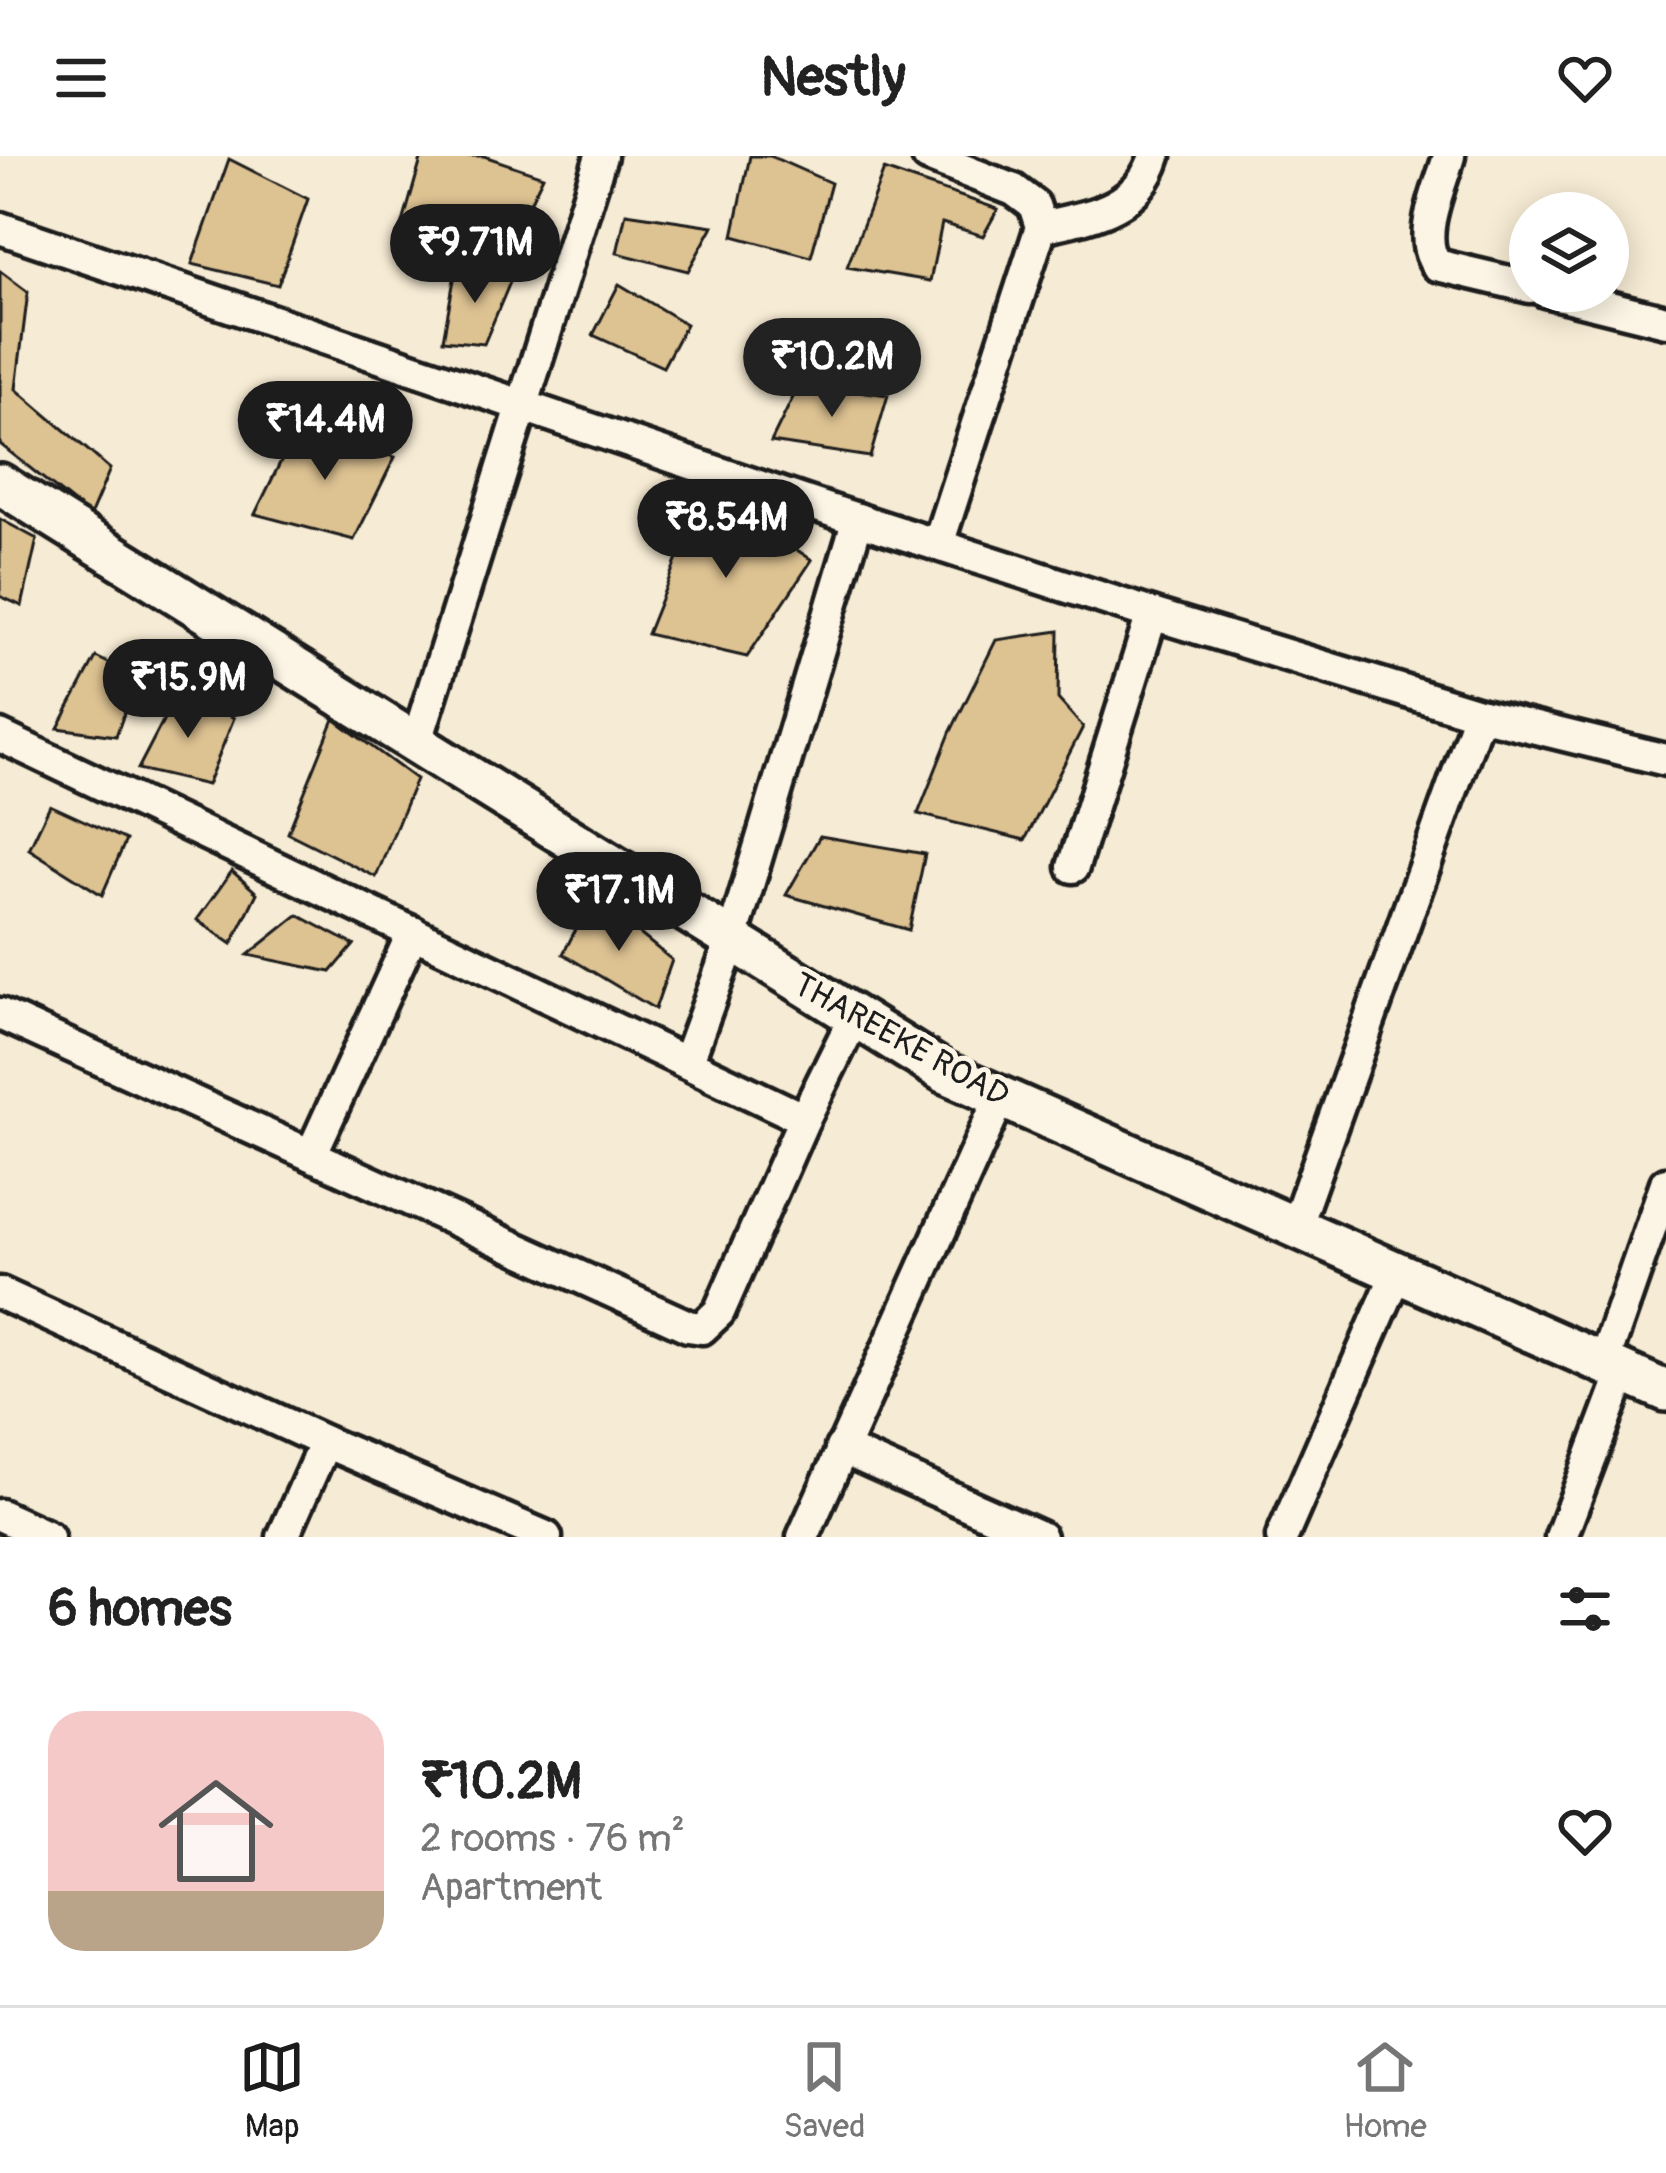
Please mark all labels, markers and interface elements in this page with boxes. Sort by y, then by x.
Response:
text: Nestly [761,44,905,112]
icon: menu [48,45,114,111]
icon: heart [1552,45,1618,111]
map controls [1509,192,1629,312]
button: layers [1509,192,1629,312]
pin: ₹9.71M [377,204,573,306]
text: ₹9.71M [417,218,533,267]
pin: ₹10.2M [734,318,930,420]
text: ₹10.2M [770,332,894,381]
pin: ₹14.4M [227,381,423,483]
text: ₹14.4M [265,395,385,444]
pin: ₹8.54M [628,479,824,581]
text: ₹8.54M [664,493,788,542]
pin: ₹15.9M [90,639,286,741]
text: ₹15.9M [130,653,246,702]
pin: ₹17.1M [521,852,717,954]
text: ₹17.1M [563,866,675,915]
street label: THAREEKE ROAD [786,964,1016,1116]
icon: filters [1552,1576,1618,1642]
text: 6 homes [48,1577,232,1641]
text: ₹10.2M [420,1750,582,1814]
icon: home [144,1759,288,1903]
icon: heart [1552,1798,1618,1864]
text: 2 rooms · 76 m² [420,1814,685,1863]
text: Apartment [420,1863,602,1912]
tab: Map [239,2034,305,2147]
tab: Saved [783,2034,865,2147]
tab: Home [1344,2034,1427,2147]

